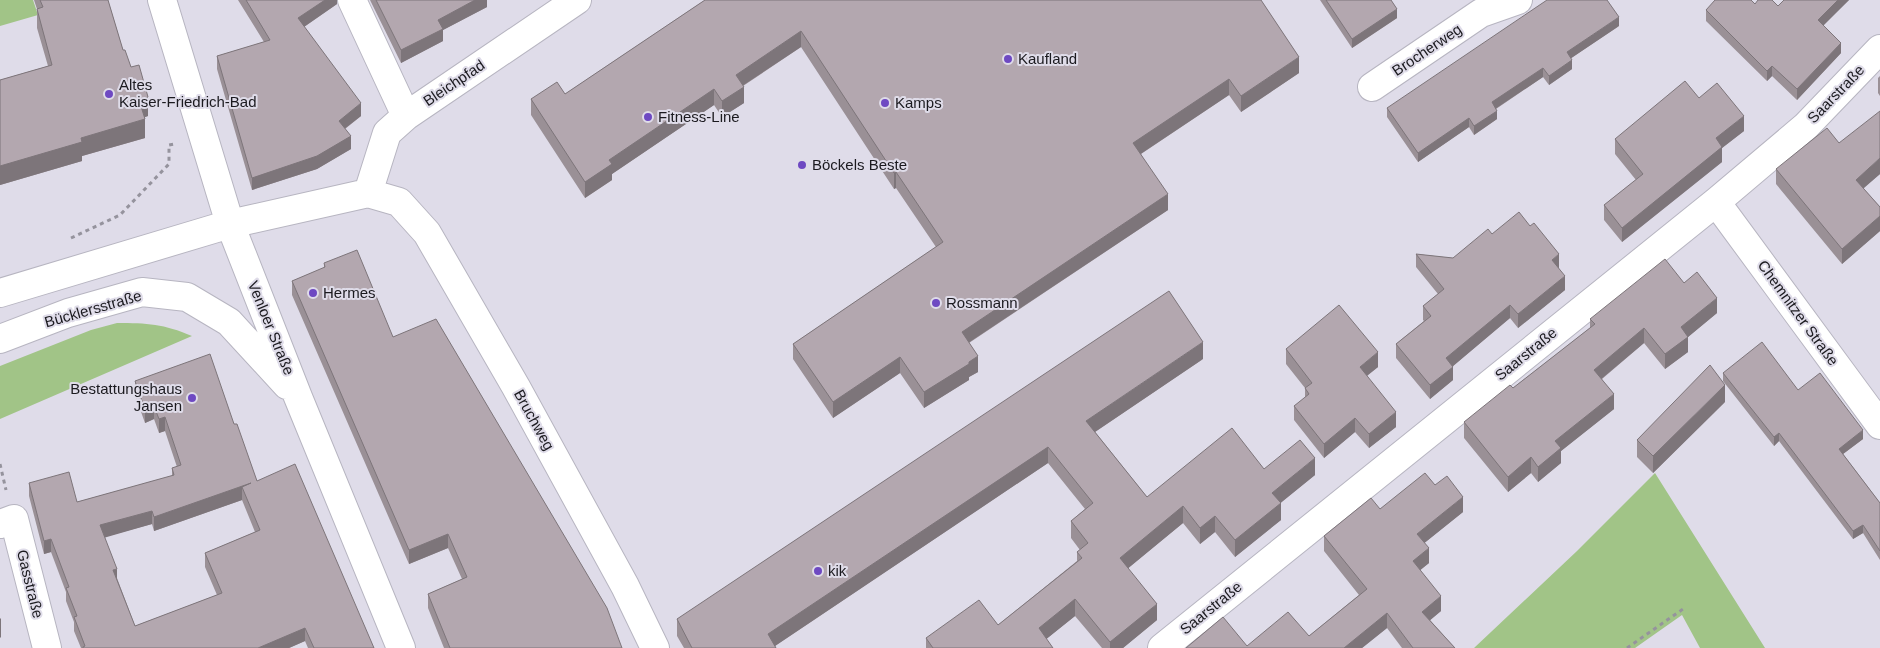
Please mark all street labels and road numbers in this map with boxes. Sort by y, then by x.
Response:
street label: Brocherweg [1389,20,1465,79]
street label: Bleichpfad [420,56,488,109]
street label: Saarstraße [1804,61,1868,126]
street label: Chemnitzer Straße [1755,257,1842,369]
street label: Venloer Straße [245,278,298,377]
street label: Bücklersstraße [42,287,143,330]
street label: Saarstraße [1492,324,1560,384]
street label: Bruchweg [511,386,558,453]
street label: Gasstraße [14,548,47,620]
street label: Saarstraße [1177,578,1245,638]

